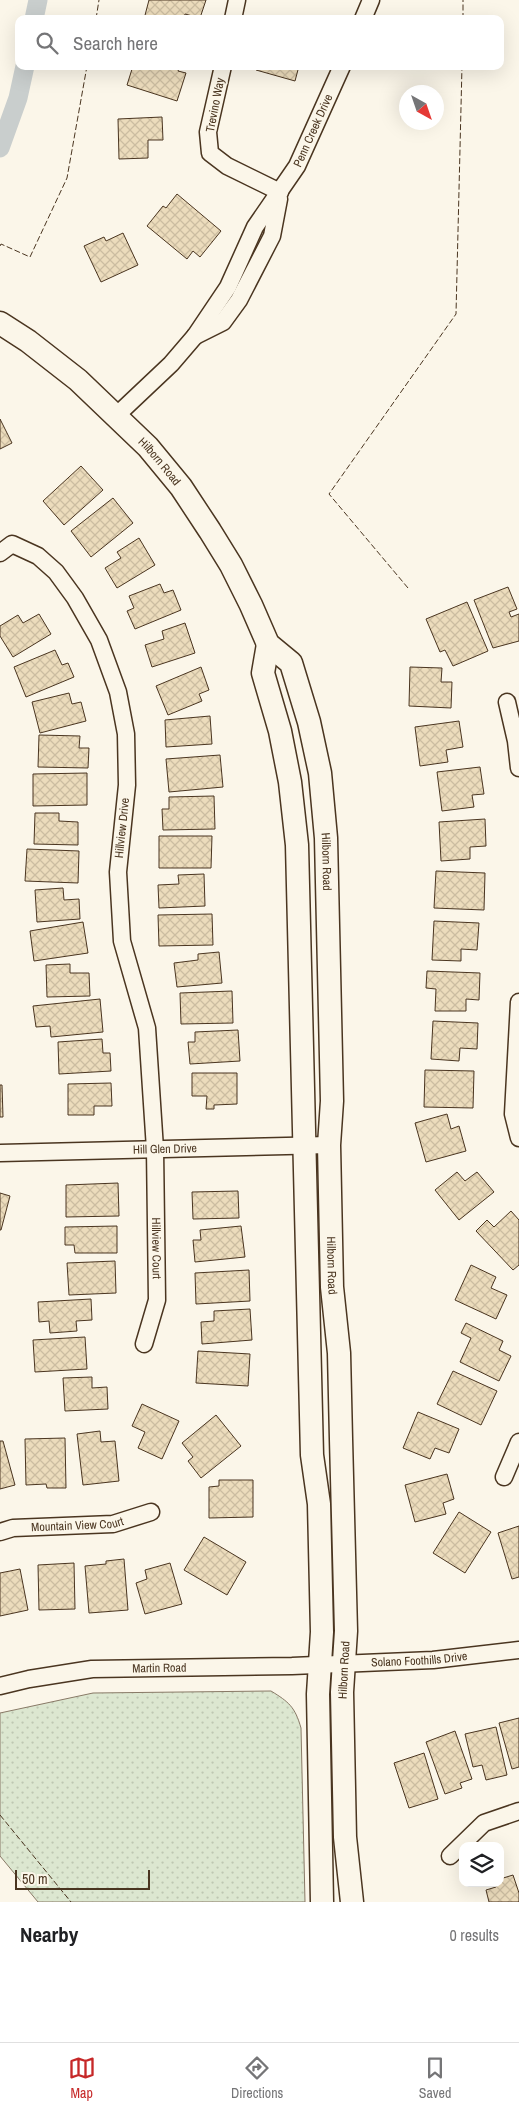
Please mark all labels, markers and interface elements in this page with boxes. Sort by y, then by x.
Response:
search box [15,15,504,70]
icon: search [33,29,61,57]
text: Search here [73,30,158,56]
street label: Trevino Way [202,76,228,134]
north arrow [399,85,444,130]
street label: Penn Creek Drive [290,92,336,170]
street label: Hilborn Road [135,434,184,489]
street label: Hillview Drive [111,797,133,859]
street label: Hilborn Road [318,832,335,891]
street label: Hill Glen Drive [133,1140,197,1158]
street label: Hillview Court [148,1217,165,1279]
street label: Hilborn Road [323,1236,341,1295]
street label: Mountain View Court [31,1513,126,1535]
street label: Hilborn Road [334,1641,354,1699]
street label: Solano Foothills Drive [371,1648,468,1671]
street label: Martin Road [132,1660,187,1676]
map controls [459,1842,504,1887]
button: layers [459,1842,504,1887]
scale bar [15,1867,150,1890]
text: 50 m [22,1870,48,1888]
text: Nearby [20,1920,78,1949]
text: 0 results [449,1924,499,1946]
tab: Map [68,2054,96,2102]
tab: Directions [231,2054,283,2102]
tab: Saved [419,2054,451,2102]

